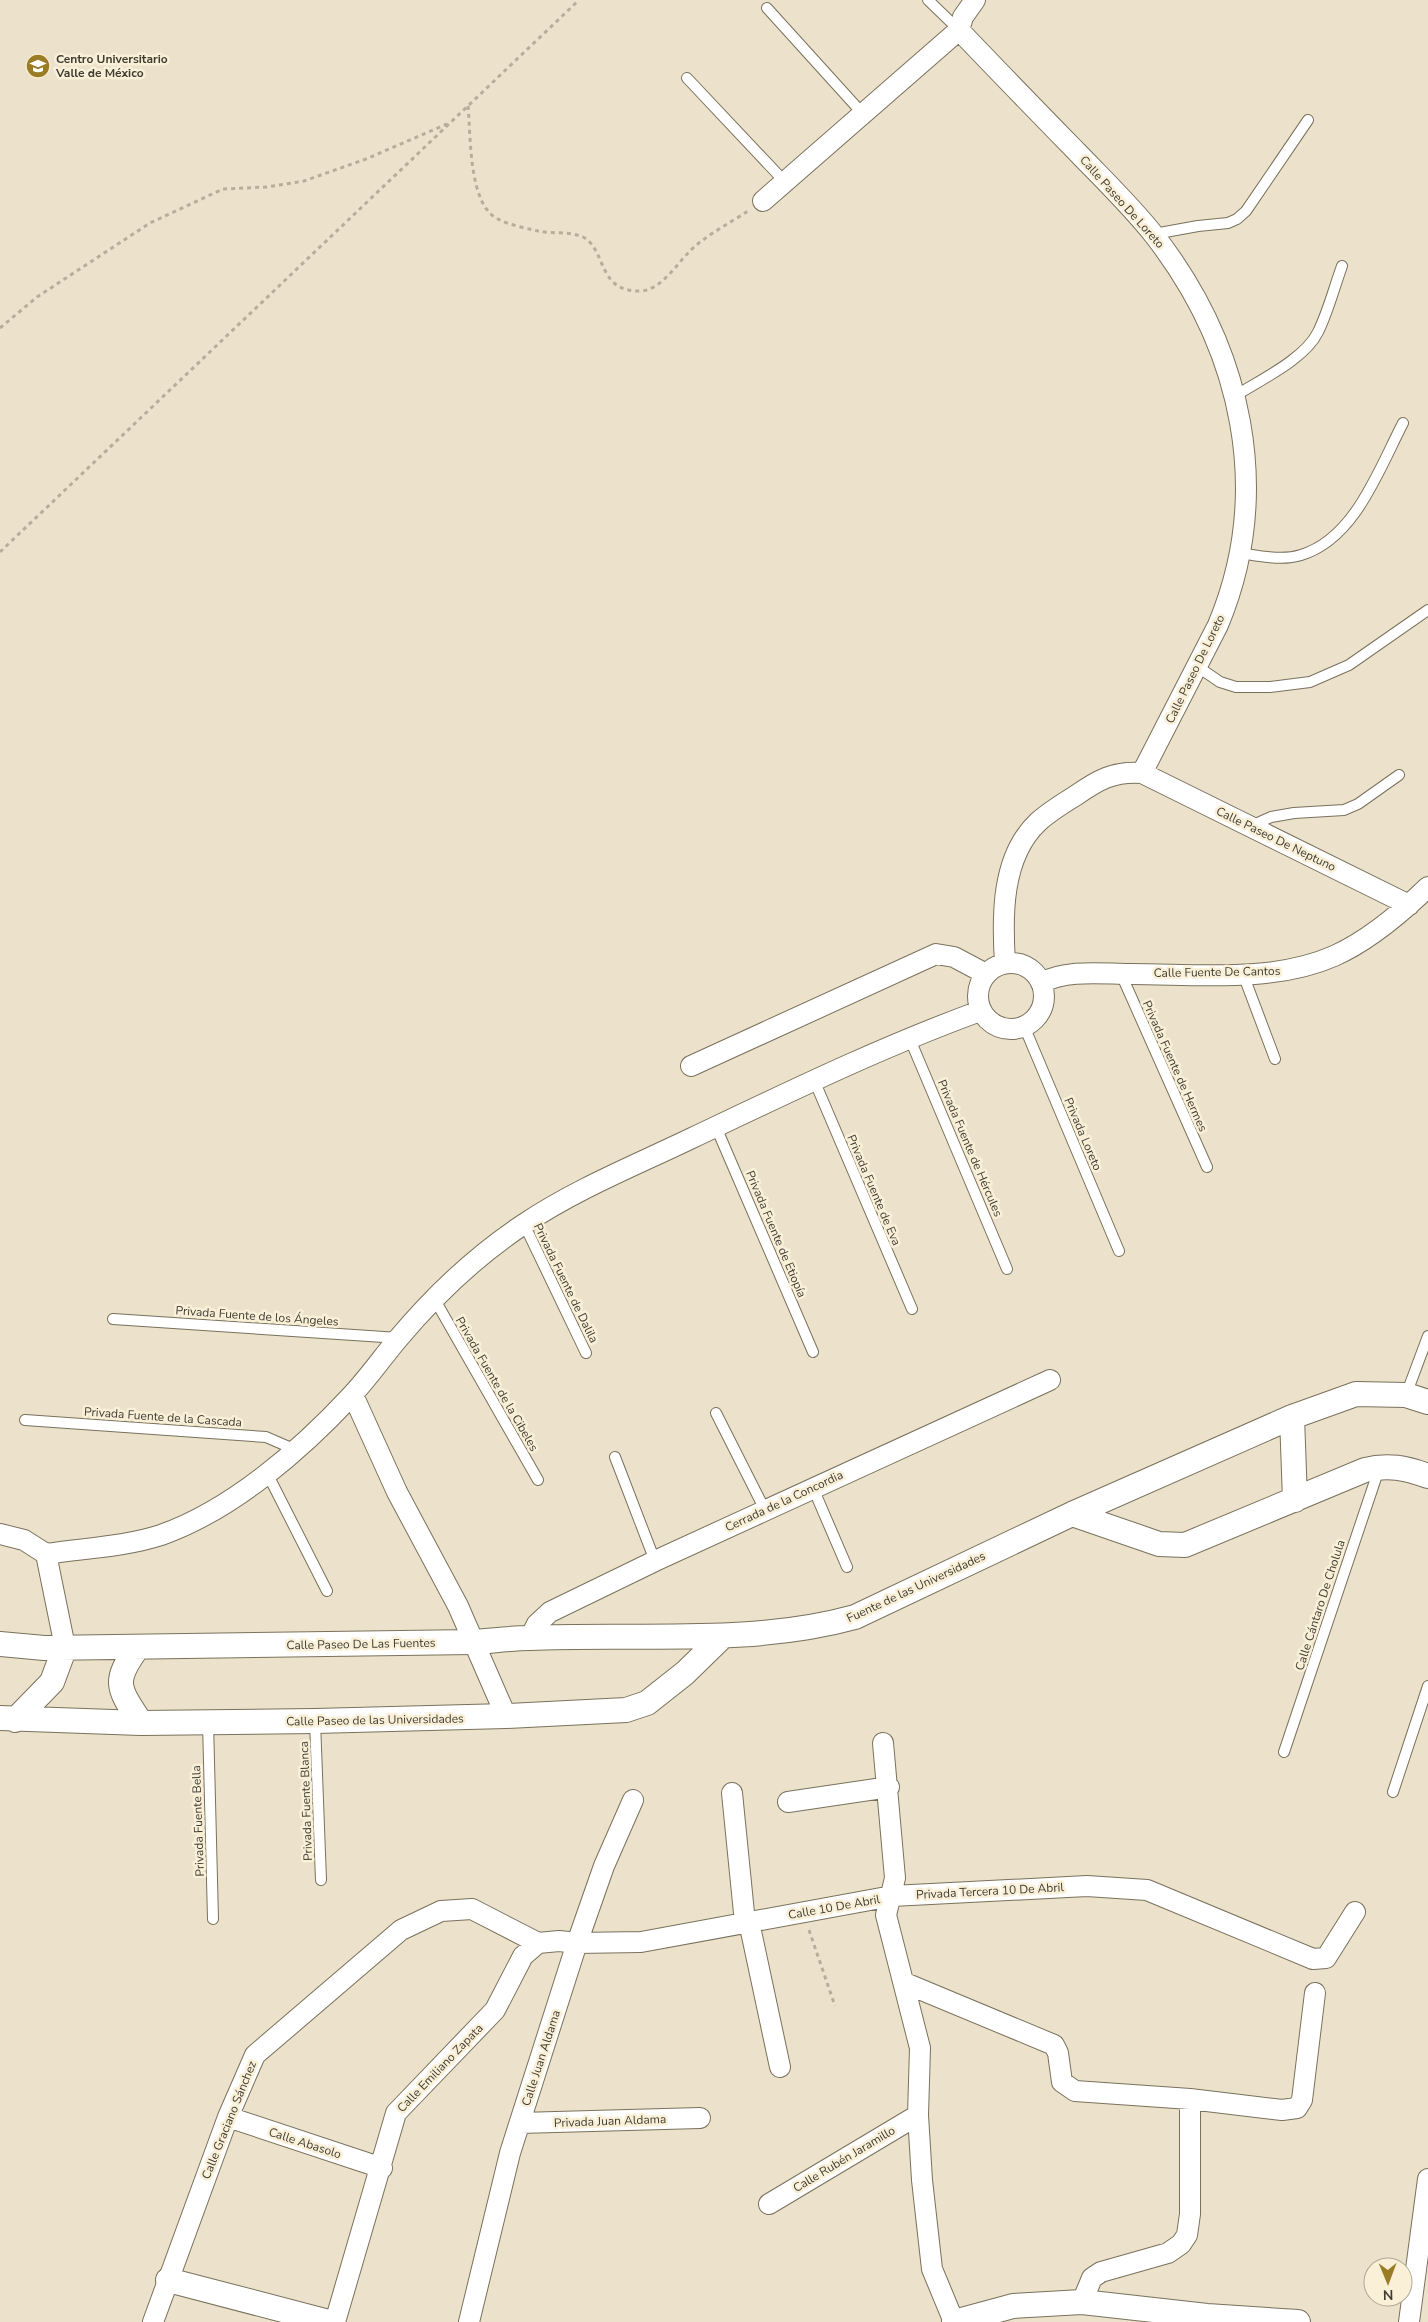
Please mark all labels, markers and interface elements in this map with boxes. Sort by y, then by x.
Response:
place label: Centro Universitario Valle de México [55,51,168,81]
school or university icon: Centro Universitario Valle de México [25,53,51,79]
street label: Calle Paseo De Loreto [1076,152,1168,252]
street label: Calle Paseo De Loreto [1162,612,1228,726]
street label: Calle Paseo De Neptuno [1213,803,1339,875]
street label: Calle Fuente De Cantos [1153,963,1281,981]
street label: Privada Fuente de Hermes [1139,998,1211,1134]
street label: Privada Fuente de Hércules [934,1077,1006,1219]
street label: Privada Loreto [1060,1095,1106,1173]
street label: Privada Fuente de Eva [843,1132,905,1248]
street label: Privada Fuente de Etiopía [742,1168,810,1300]
street label: Privada Fuente de Dalila [530,1220,602,1346]
street label: Privada Fuente de los Ángeles [175,1302,339,1330]
street label: Privada Fuente de la Cibeles [452,1314,542,1454]
street label: Privada Fuente de la Cascada [84,1404,242,1430]
street label: Cerrada de la Concordia [722,1467,846,1535]
street label: Calle Cántaro De Cholula [1291,1538,1349,1672]
street label: Fuente de las Universidades [844,1548,988,1626]
street label: Calle Paseo De Las Fuentes [286,1635,436,1653]
street label: Calle Paseo de las Universidades [286,1710,464,1730]
street label: Privada Fuente Blanca [296,1741,316,1861]
street label: Privada Fuente Bella [188,1765,208,1877]
street label: Privada Tercera 10 De Abril [916,1879,1065,1903]
street label: Calle 10 De Abril [787,1891,882,1923]
street label: Calle Juan Aldama [518,2008,564,2108]
street label: Calle Emiliano Zapata [394,2020,486,2116]
street label: Calle Graciano Sánchez [198,2058,260,2181]
street label: Privada Juan Aldama [553,2111,667,2131]
street label: Calle Rubén Jaramillo [790,2122,898,2196]
street label: Calle Abasolo [267,2124,344,2162]
north arrow [1363,2257,1413,2307]
text: N [1383,2285,1394,2304]

